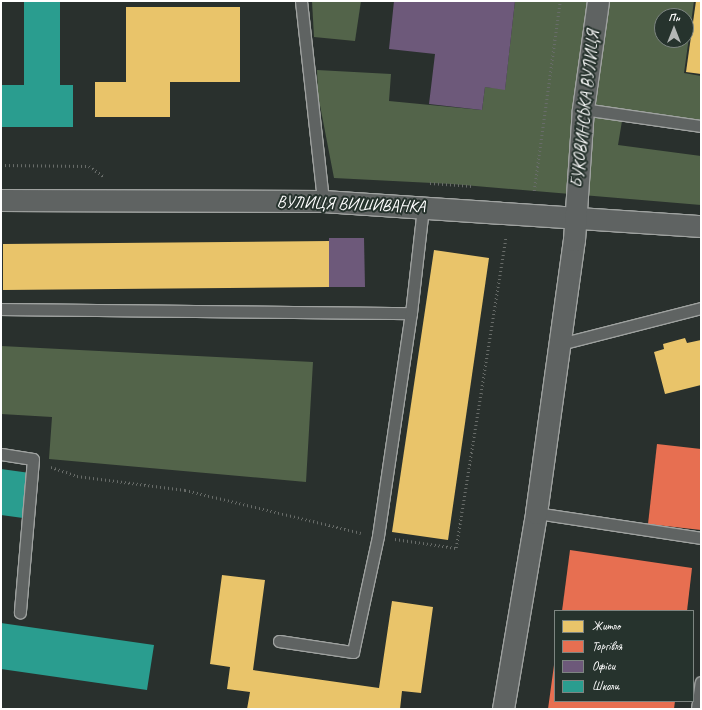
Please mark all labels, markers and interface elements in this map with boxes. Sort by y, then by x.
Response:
north arrow [654,8,694,48]
text: Пн [668,10,680,24]
street label: БУКОВИНСЬКА ВУЛИЦЯ [567,30,603,188]
street label: ВУЛИЦЯ ВИШИВАНКА [276,191,426,217]
legend [554,610,694,702]
text: Житло [592,618,620,634]
text: Торгівля [592,638,622,654]
text: Офіси [592,658,615,674]
text: Школи [592,678,619,694]

